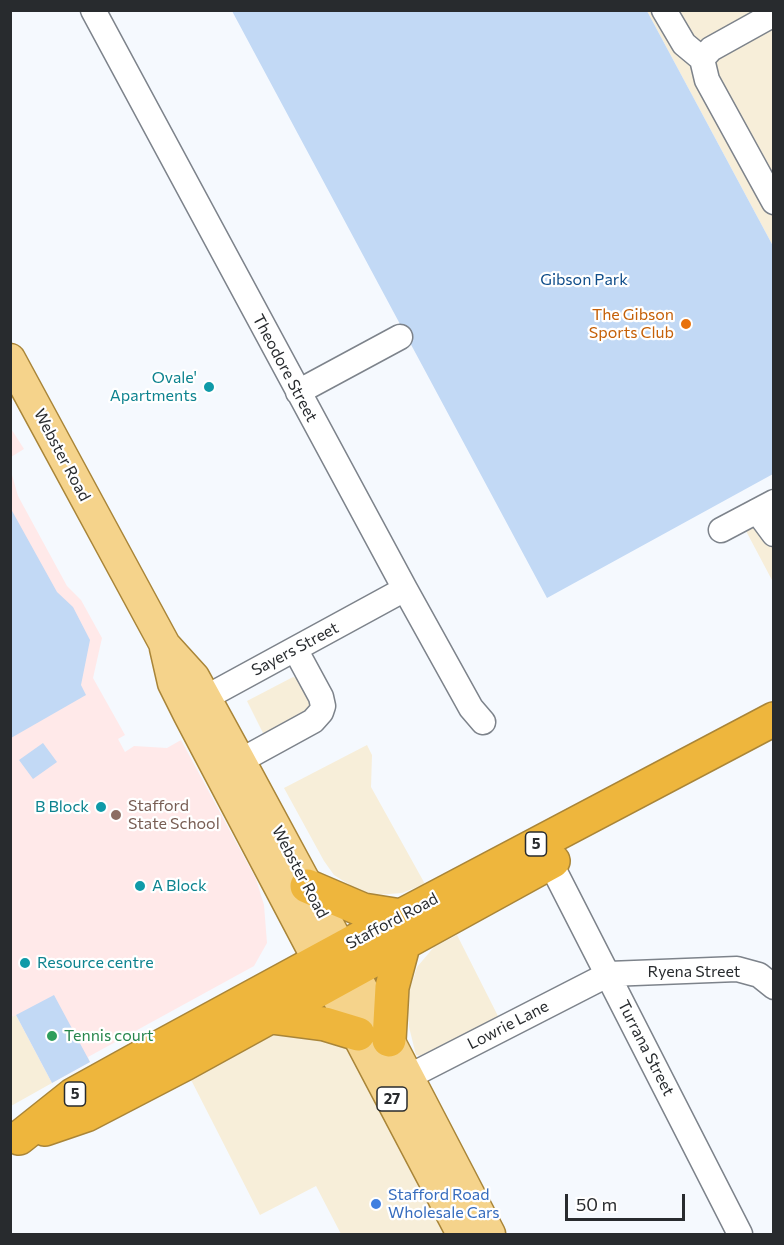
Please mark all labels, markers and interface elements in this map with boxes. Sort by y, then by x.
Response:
park label: Gibson Park [540,270,628,290]
place label: The Gibson Sports Club [589,305,674,343]
street label: Theodore Street [249,311,321,425]
marker: The Gibson Sports Club [679,317,693,331]
place label: Ovale' Apartments [110,368,197,406]
marker: Ovale' Apartments [202,380,216,394]
street label: Webster Road [30,406,94,504]
street label: Sayers Street [248,618,342,680]
place label: Stafford State School [128,796,220,834]
place label: B Block [35,797,89,817]
marker: B Block [94,800,108,814]
marker: Stafford State School [109,808,123,822]
street label: Webster Road [268,823,332,921]
road number: 5 [526,832,546,856]
place label: A Block [152,876,207,896]
marker: A Block [133,879,147,893]
street label: Stafford Road [343,889,441,953]
place label: Resource centre [37,953,154,973]
marker: Resource centre [18,956,32,970]
street label: Ryena Street [648,962,740,982]
street label: Lowrie Lane [464,996,552,1054]
street label: Turrana Street [614,997,678,1099]
place label: Tennis court [64,1026,154,1046]
marker: Tennis court [45,1029,59,1043]
road number: 5 [64,1082,86,1106]
road number: 27 [377,1087,407,1111]
scale bar [568,1182,688,1220]
place label: Stafford Road Wholesale Cars [388,1185,499,1223]
text: 50 m [576,1193,617,1215]
marker: Stafford Road Wholesale Cars [369,1197,383,1211]

